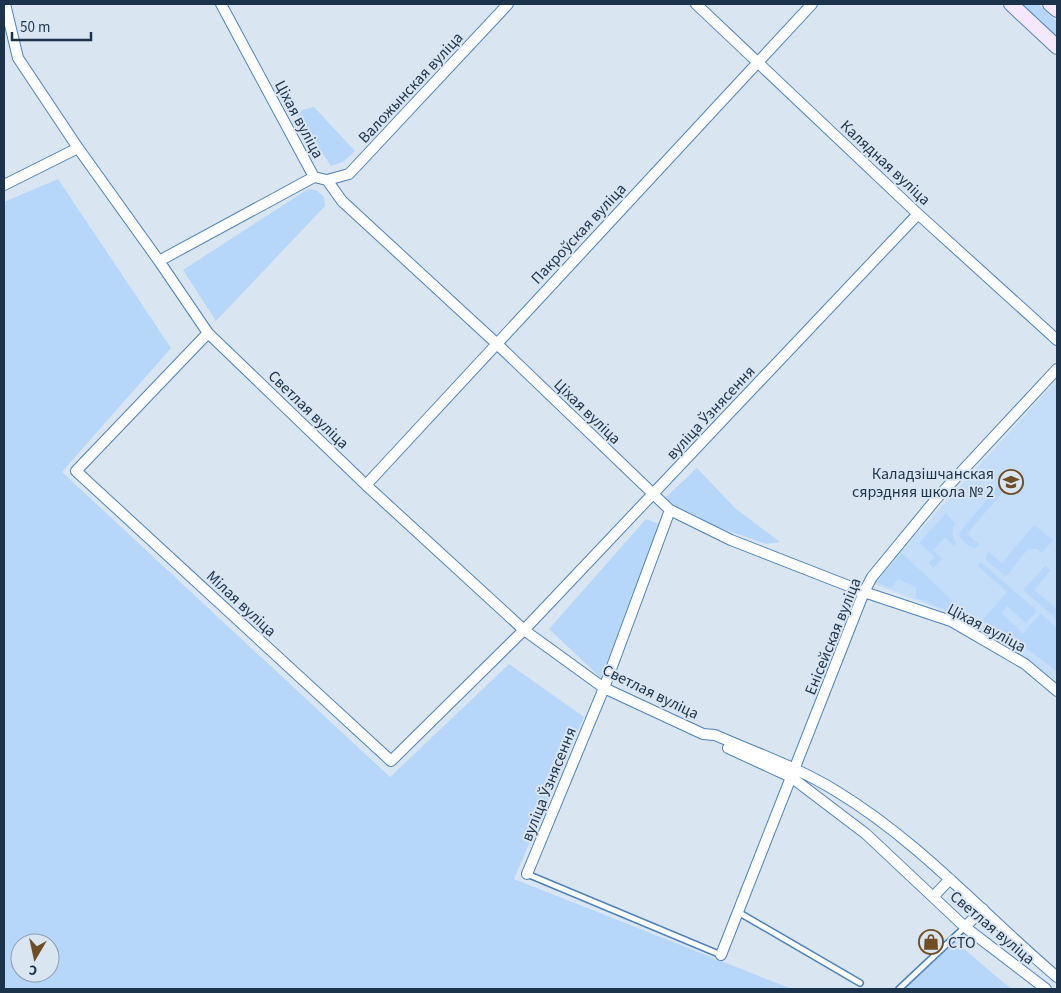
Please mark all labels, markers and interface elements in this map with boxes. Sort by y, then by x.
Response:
scale bar [12,10,91,42]
text: 50 m [20,17,50,38]
street label: Валожынская вуліца [353,27,468,148]
street label: Ціхая вуліца [269,76,329,162]
street label: Калядная вуліца [835,115,935,210]
street label: Пакроўская вуліца [526,178,631,289]
street label: вуліца Ўзнясення [661,361,760,465]
street label: Светлая вуліца [263,365,354,454]
street label: Ціхая вуліца [549,374,626,449]
place label: Каладзішчанская сярэдняя школа № 2 [852,463,994,503]
school or university icon: Каладзішчанская сярэдняя школа № 2 [998,469,1024,495]
street label: Мілая вуліца [201,566,281,642]
street label: Енісейская вуліца [799,574,866,698]
street label: Ціхая вуліца [944,598,1030,658]
street label: Светлая вуліца [599,659,702,725]
street label: вуліца Ўзнясення [516,724,582,845]
street label: Светлая вуліца [945,886,1040,970]
shop icon: СТО [918,929,944,955]
place label: СТО [948,932,976,954]
north arrow [10,933,60,983]
text: С [28,959,39,980]

